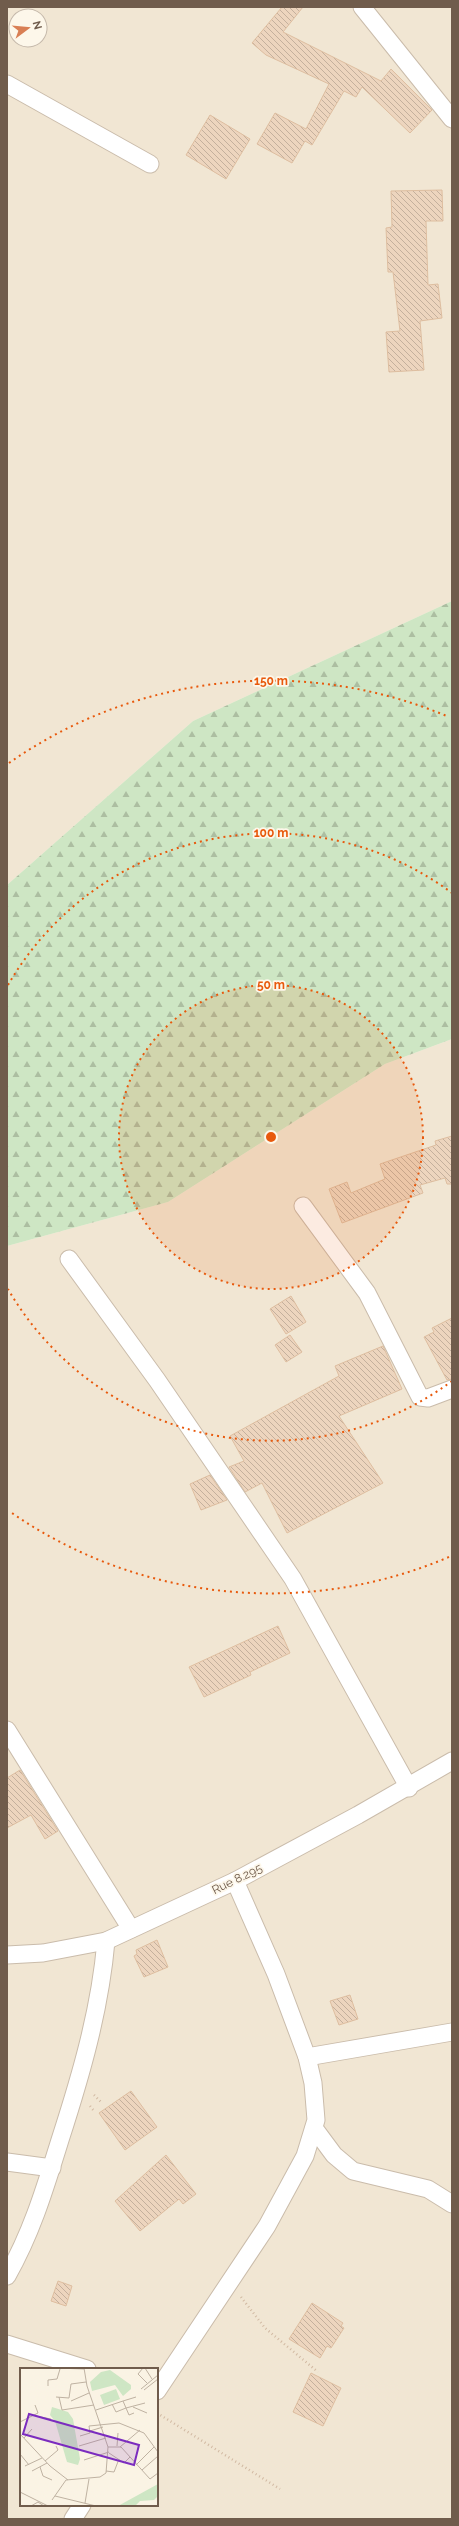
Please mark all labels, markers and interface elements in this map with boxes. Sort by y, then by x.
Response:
north arrow [8,8,48,48]
text: N [30,20,45,31]
text: 150 m [254,674,288,688]
text: 100 m [254,826,288,840]
text: 50 m [257,978,285,992]
centre of rings [264,1130,278,1144]
street label: Rue 8.295 [210,1861,265,1897]
inset map [20,2368,158,2506]

